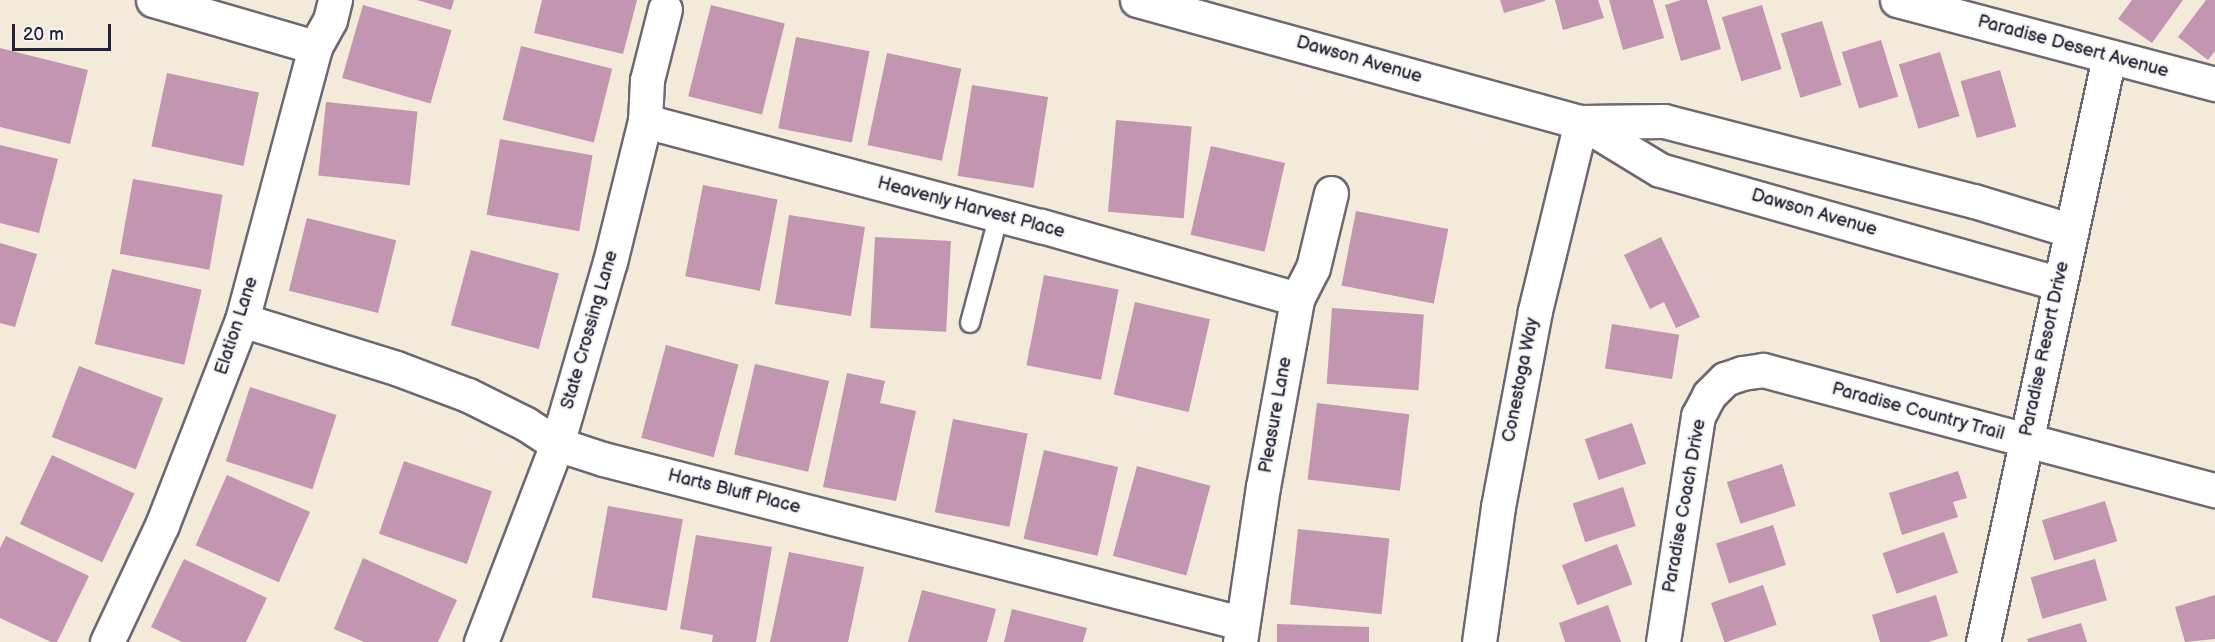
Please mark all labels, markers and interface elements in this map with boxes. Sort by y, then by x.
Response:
street label: Paradise Desert Avenue [1975,11,2171,83]
scale bar [15,12,114,50]
text: 20 m [23,24,64,45]
street label: Dawson Avenue [1294,32,1424,88]
street label: Heavenly Harvest Place [874,172,1068,244]
street label: Dawson Avenue [1749,185,1879,241]
street label: State Crossing Lane [557,248,623,412]
street label: Paradise Resort Drive [2016,260,2074,438]
street label: Elation Lane [211,274,263,378]
street label: Conestoga Way [1498,316,1544,444]
street label: Pleasure Lane [1255,355,1297,475]
street label: Paradise Country Trail [1829,378,2007,446]
street label: Paradise Coach Drive [1659,417,1711,595]
street label: Harts Bluff Place [665,465,803,519]

